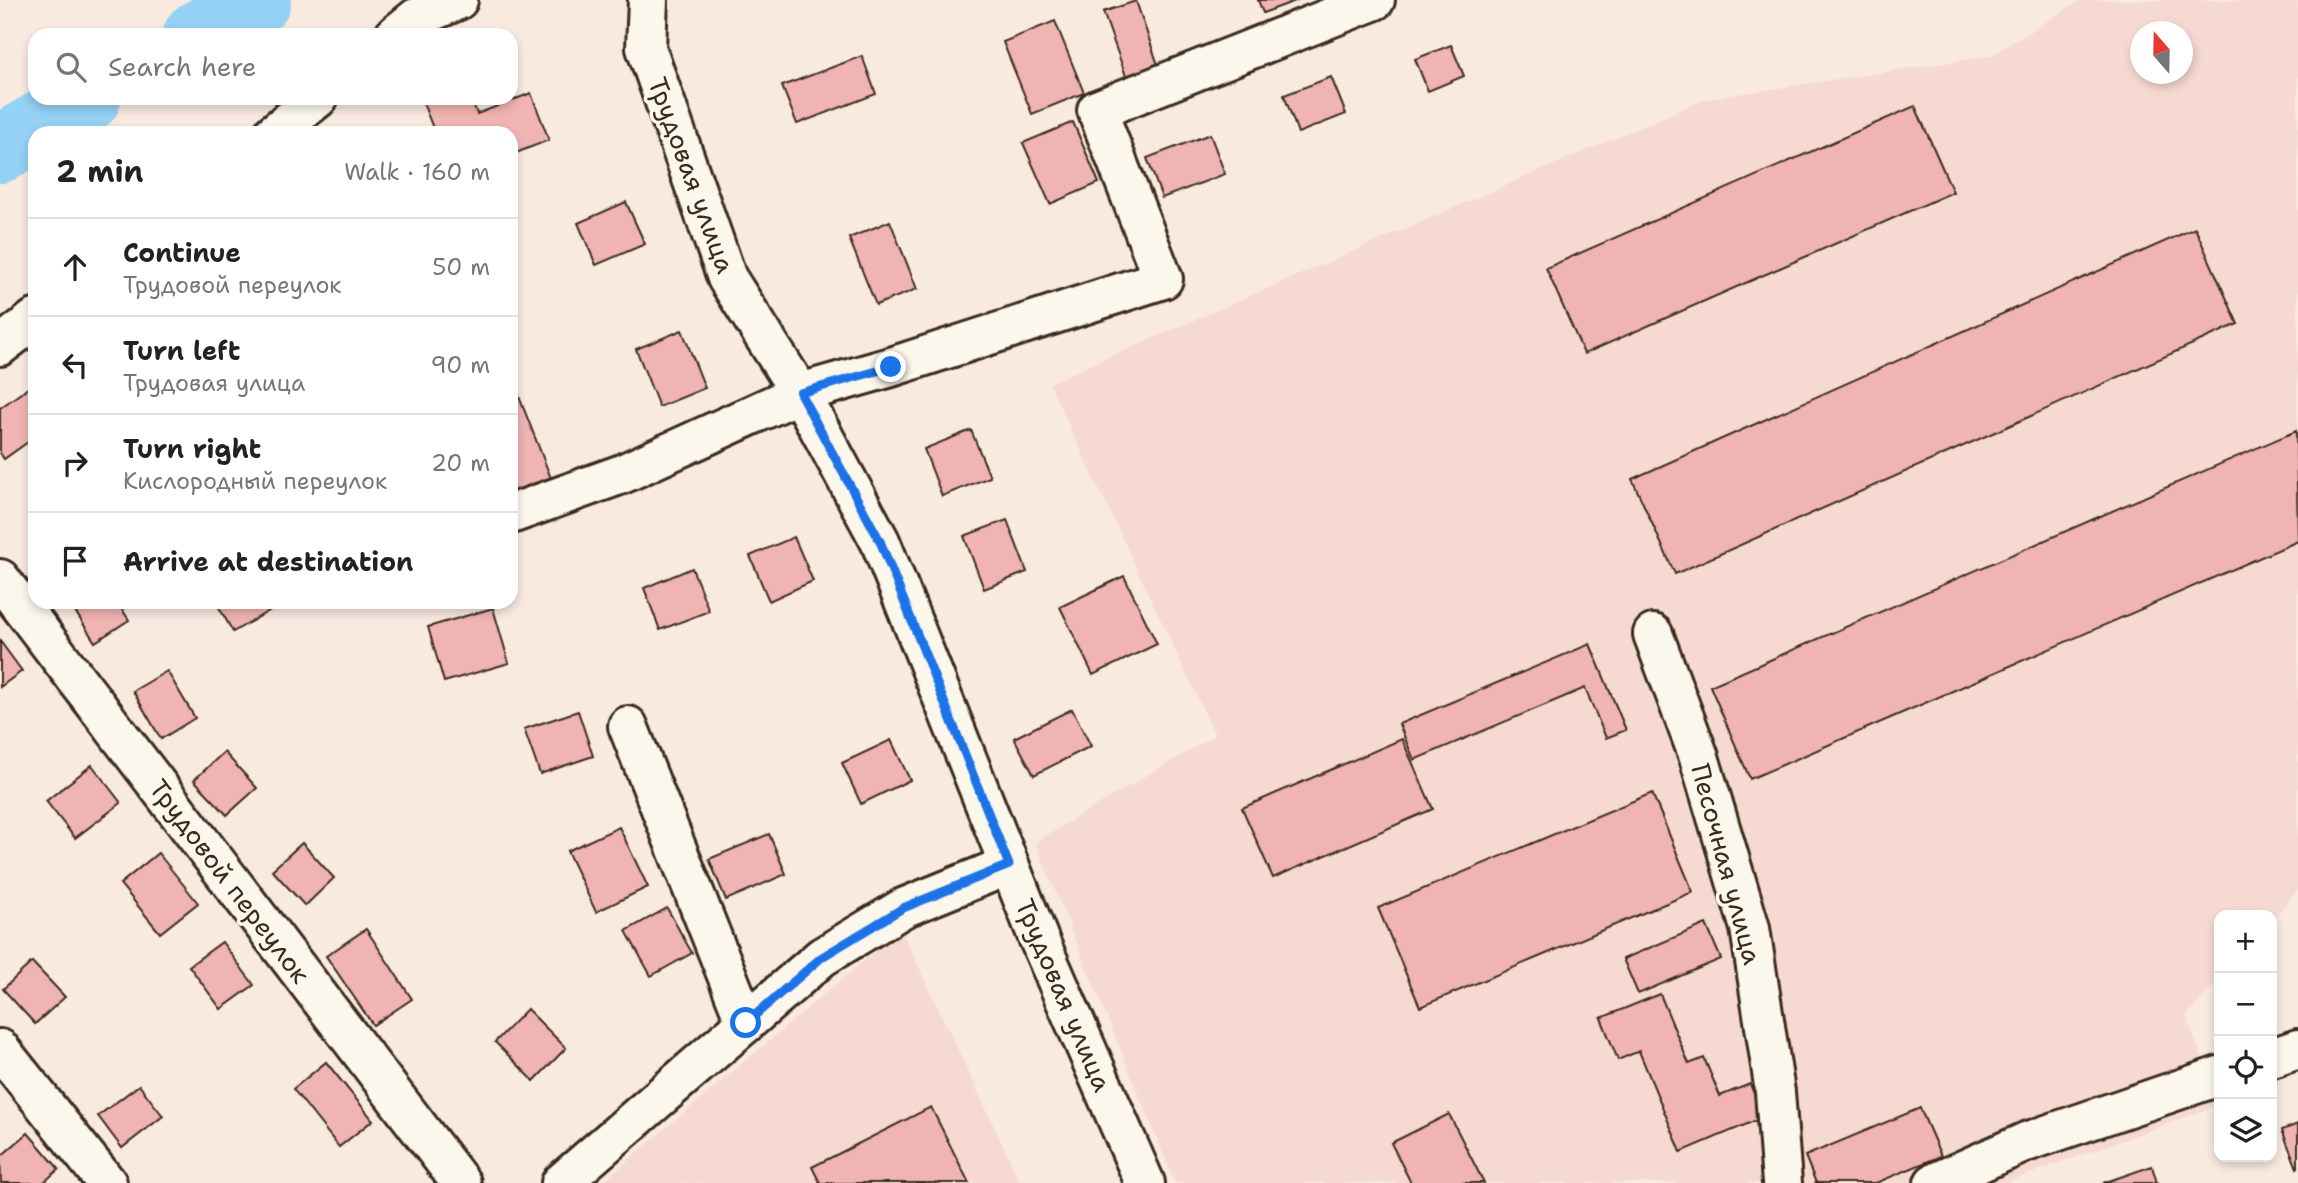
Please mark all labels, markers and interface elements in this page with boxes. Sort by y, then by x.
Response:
north arrow [2130,21,2193,84]
search box [28,28,518,105]
icon: search [52,48,90,86]
text: Search here [108,49,257,84]
street label: Трудовая улица [640,72,744,278]
text: 2 min [56,151,143,192]
text: Walk · 160 m [344,157,490,187]
text: Continue [123,235,241,270]
icon: ahead [56,248,94,286]
text: 50 m [432,252,490,282]
text: Трудовой переулок [123,270,342,300]
text: Turn left [123,333,240,368]
icon: left [56,346,94,384]
text: 90 m [430,350,490,380]
route end [875,351,906,382]
text: Трудовая улица [123,368,305,398]
text: Turn right [123,431,261,466]
icon: right [56,444,94,482]
text: 20 m [431,448,490,478]
text: Кислородный переулок [123,466,387,496]
icon: arrive [56,542,94,580]
text: Arrive at destination [123,544,413,579]
street label: Песочная улица [1683,760,1771,968]
street label: Трудовой переулок [142,772,318,990]
street label: Трудовая улица [1008,893,1120,1097]
map controls [2214,910,2277,1162]
button: + [2214,910,2277,973]
button: − [2214,973,2277,1036]
route start [730,1007,761,1038]
button: locate [2214,1036,2277,1099]
button: layers [2214,1099,2277,1162]

